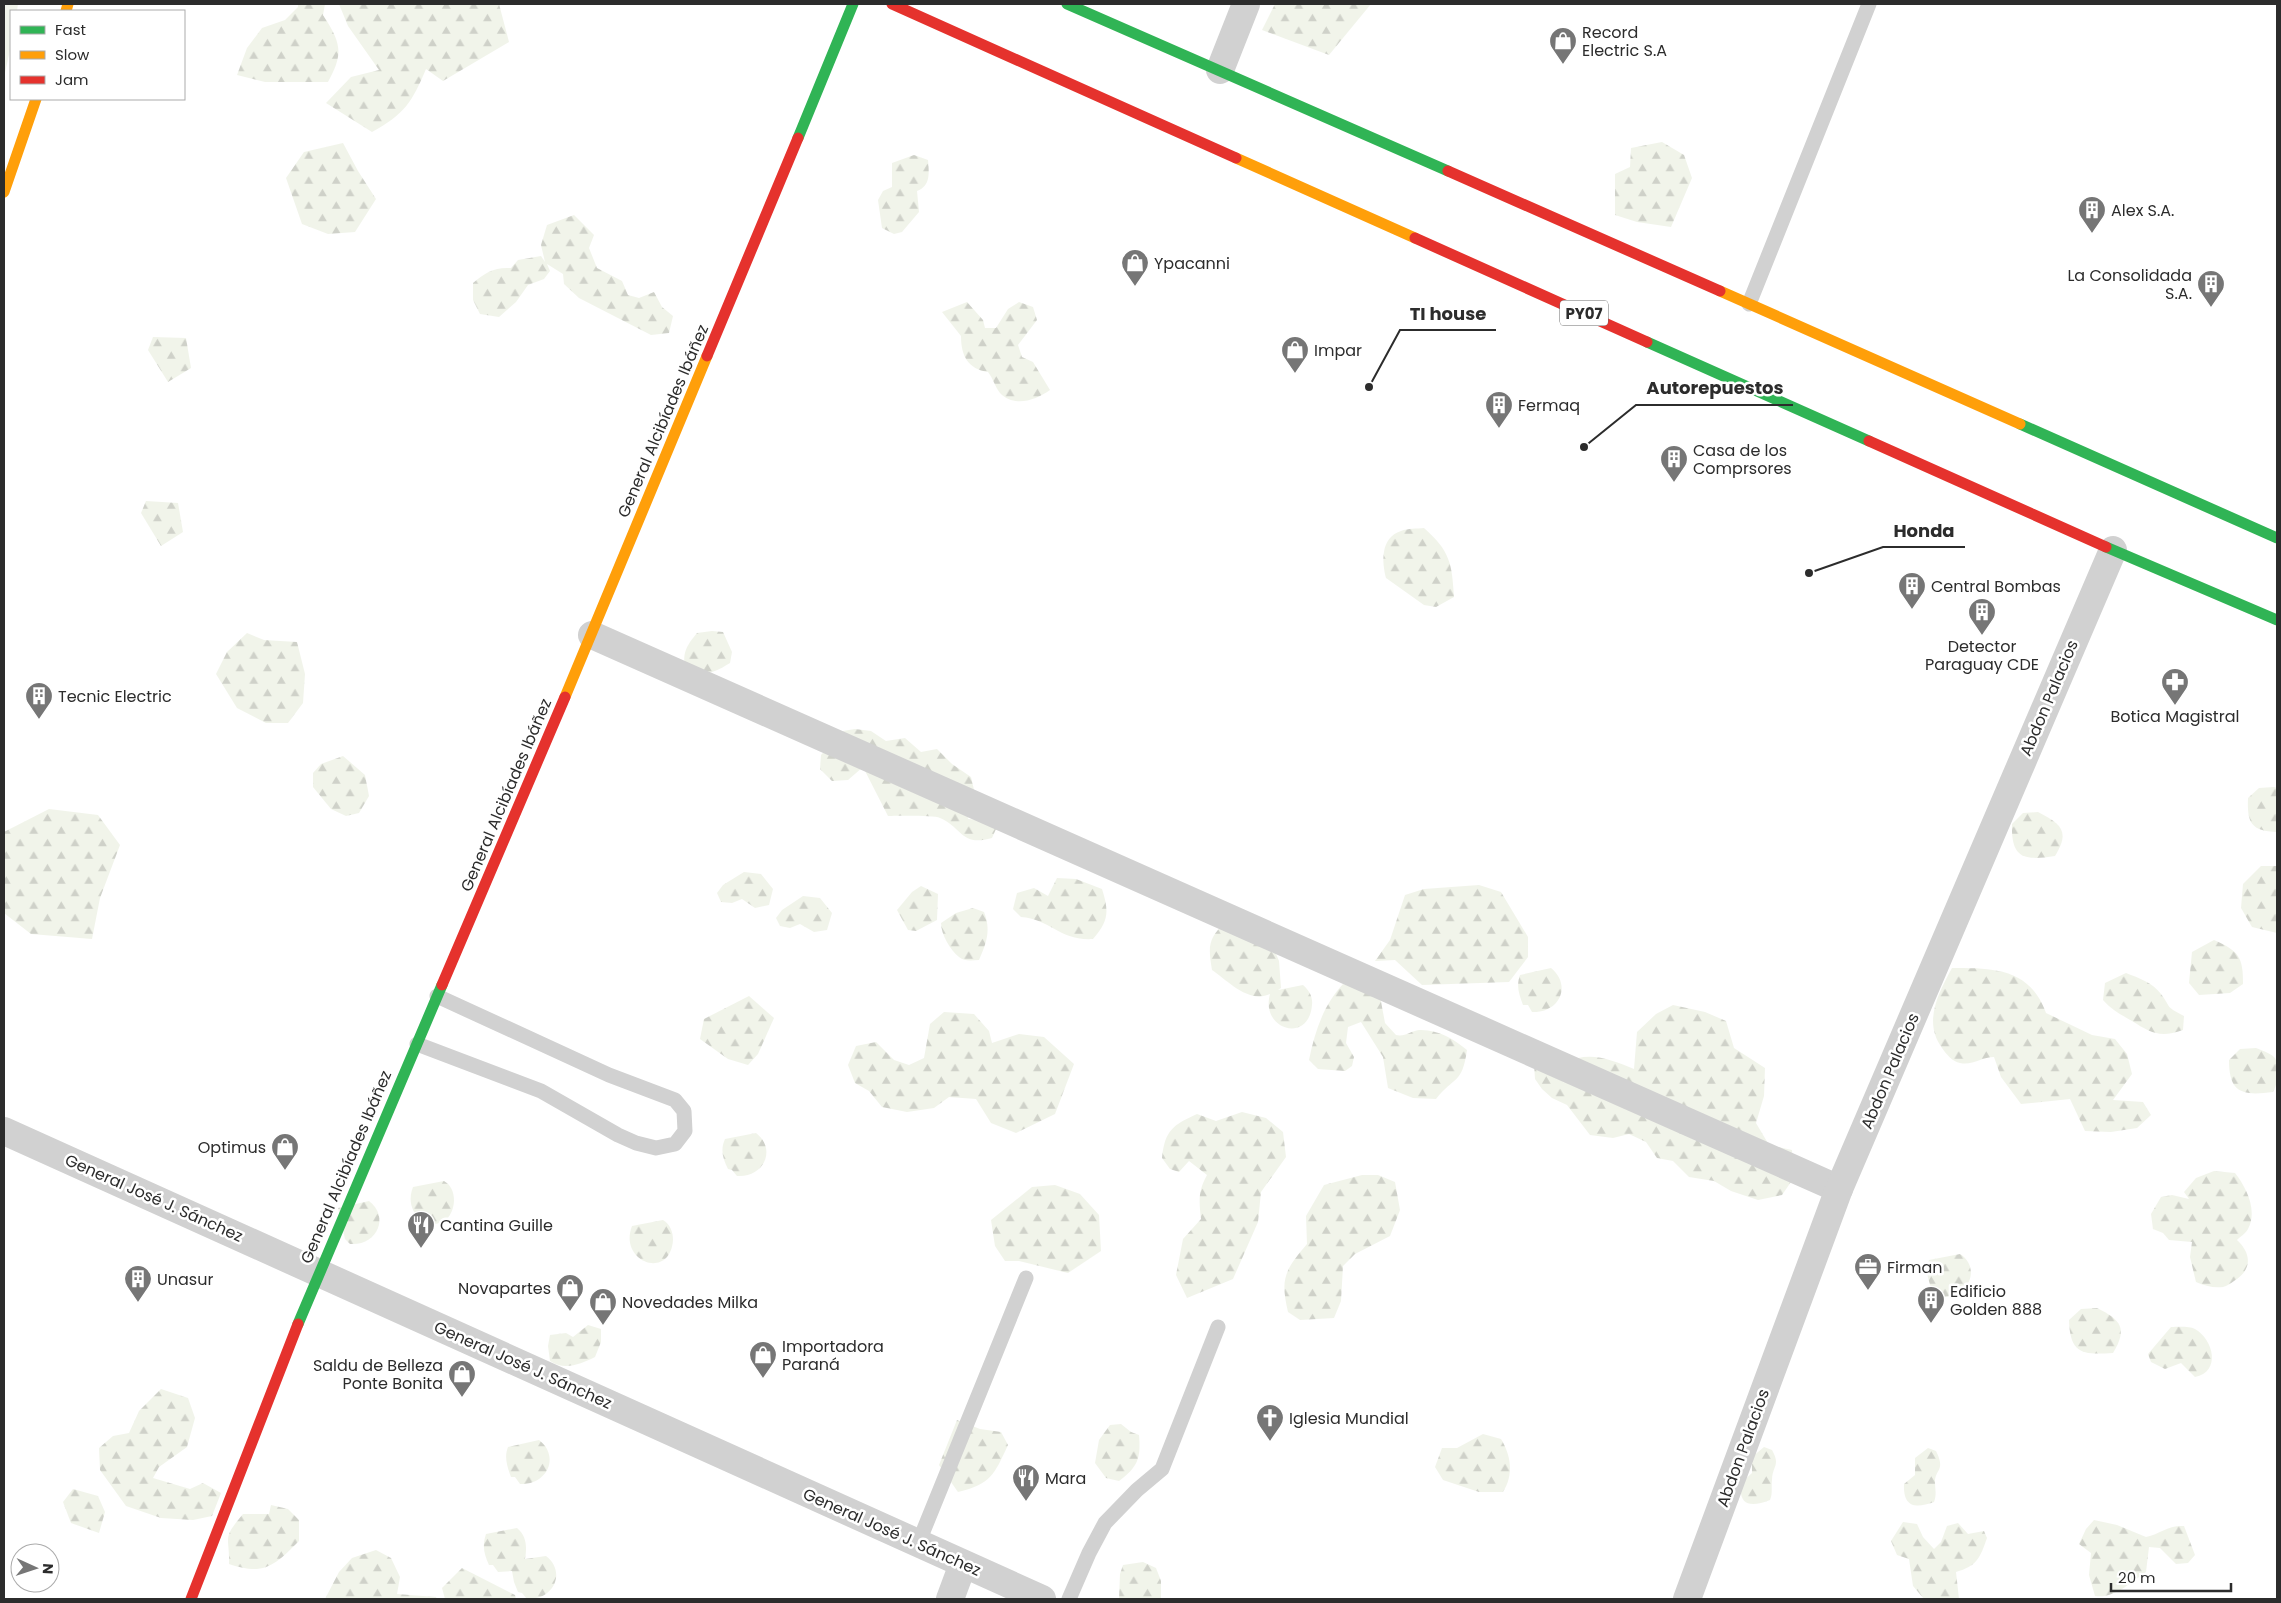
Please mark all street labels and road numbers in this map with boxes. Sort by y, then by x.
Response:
road number: PY07 [1560,300,1608,326]
street label: General Alcibíades Ibáñez [612,321,714,521]
street label: Abdon Palacios [2014,636,2084,760]
street label: General Alcibíades Ibáñez [455,695,557,895]
street label: Abdon Palacios [1855,1009,1925,1133]
street label: General Alcibíades Ibáñez [295,1067,397,1267]
street label: General José J. Sánchez [61,1148,247,1248]
street label: General José J. Sánchez [430,1315,616,1415]
street label: Abdon Palacios [1711,1386,1775,1510]
street label: General José J. Sánchez [799,1482,985,1582]

